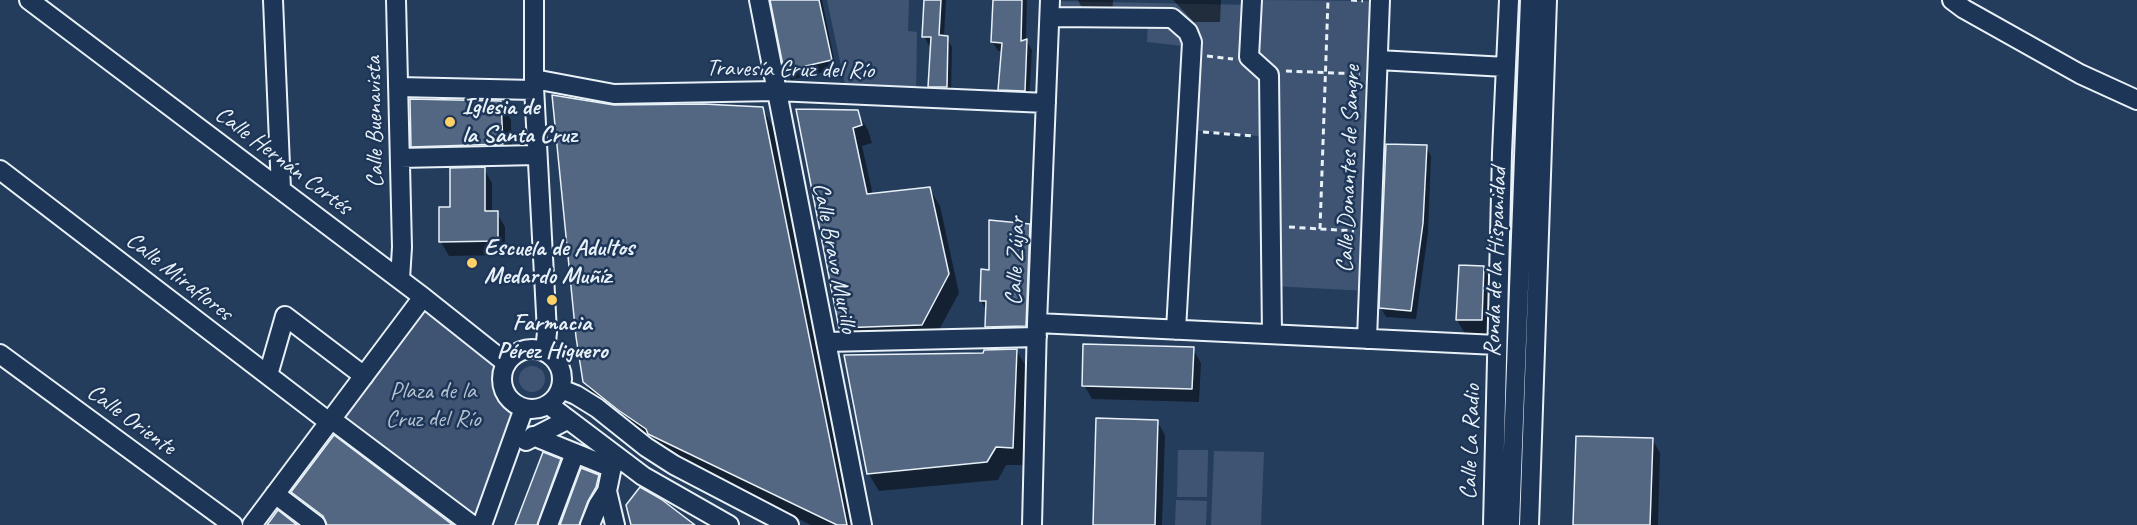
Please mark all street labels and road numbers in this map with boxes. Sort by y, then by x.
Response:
street label: Travesía Cruz del Río [706,54,874,86]
street label: Calle Buenavista [359,56,391,188]
street label: Calle Donantes de Sangre [1331,65,1367,273]
street label: Calle Hernán Cortés [209,100,357,222]
street label: Ronda de la Hispanidad [1478,167,1514,357]
street label: Calle Bravo Murillo [805,180,863,336]
street label: Calle Zújar [1000,216,1032,306]
street label: Calle Miraflores [120,226,238,328]
street label: Calle Oriente [81,378,181,462]
street label: Calle La Radio [1455,384,1487,500]

